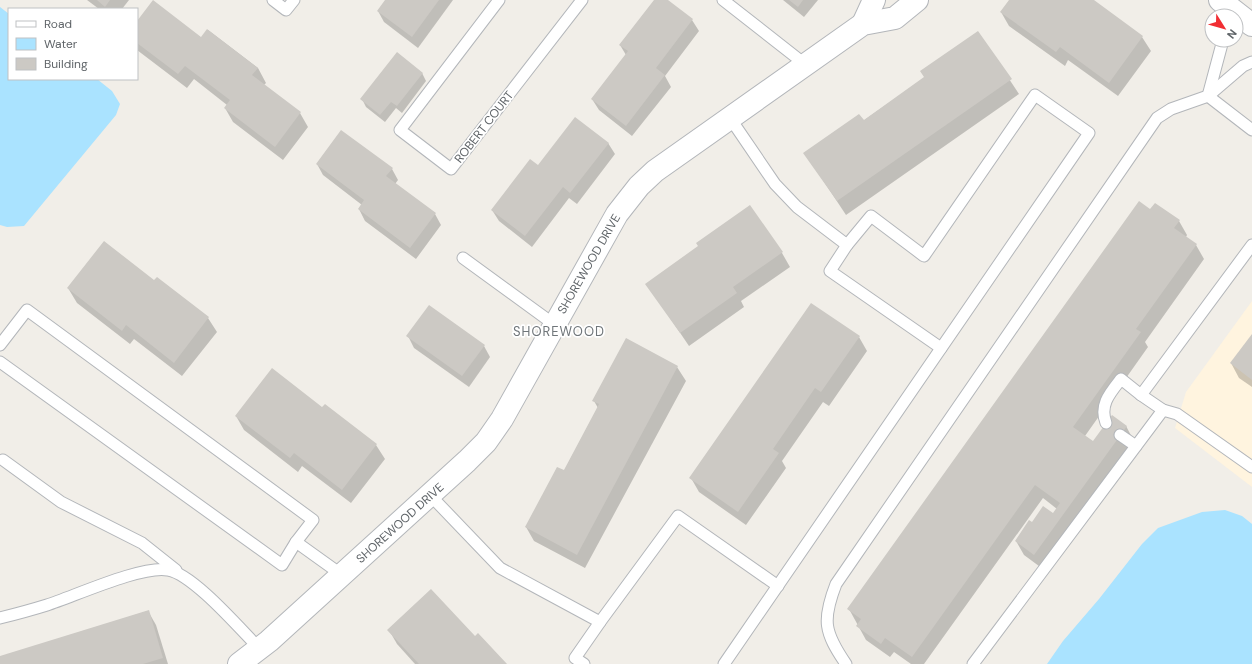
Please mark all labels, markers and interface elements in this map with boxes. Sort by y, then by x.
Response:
legend [8,8,138,80]
north arrow [1204,8,1244,48]
text: Road [44,16,72,32]
text: N [1224,27,1240,41]
text: Water [44,36,78,52]
text: Building [44,56,88,72]
street label: ROBERT COURT [451,88,517,166]
street label: SHOREWOOD DRIVE [554,211,624,317]
district label: SHOREWOOD [513,323,605,340]
street label: SHOREWOOD DRIVE [353,479,447,567]

